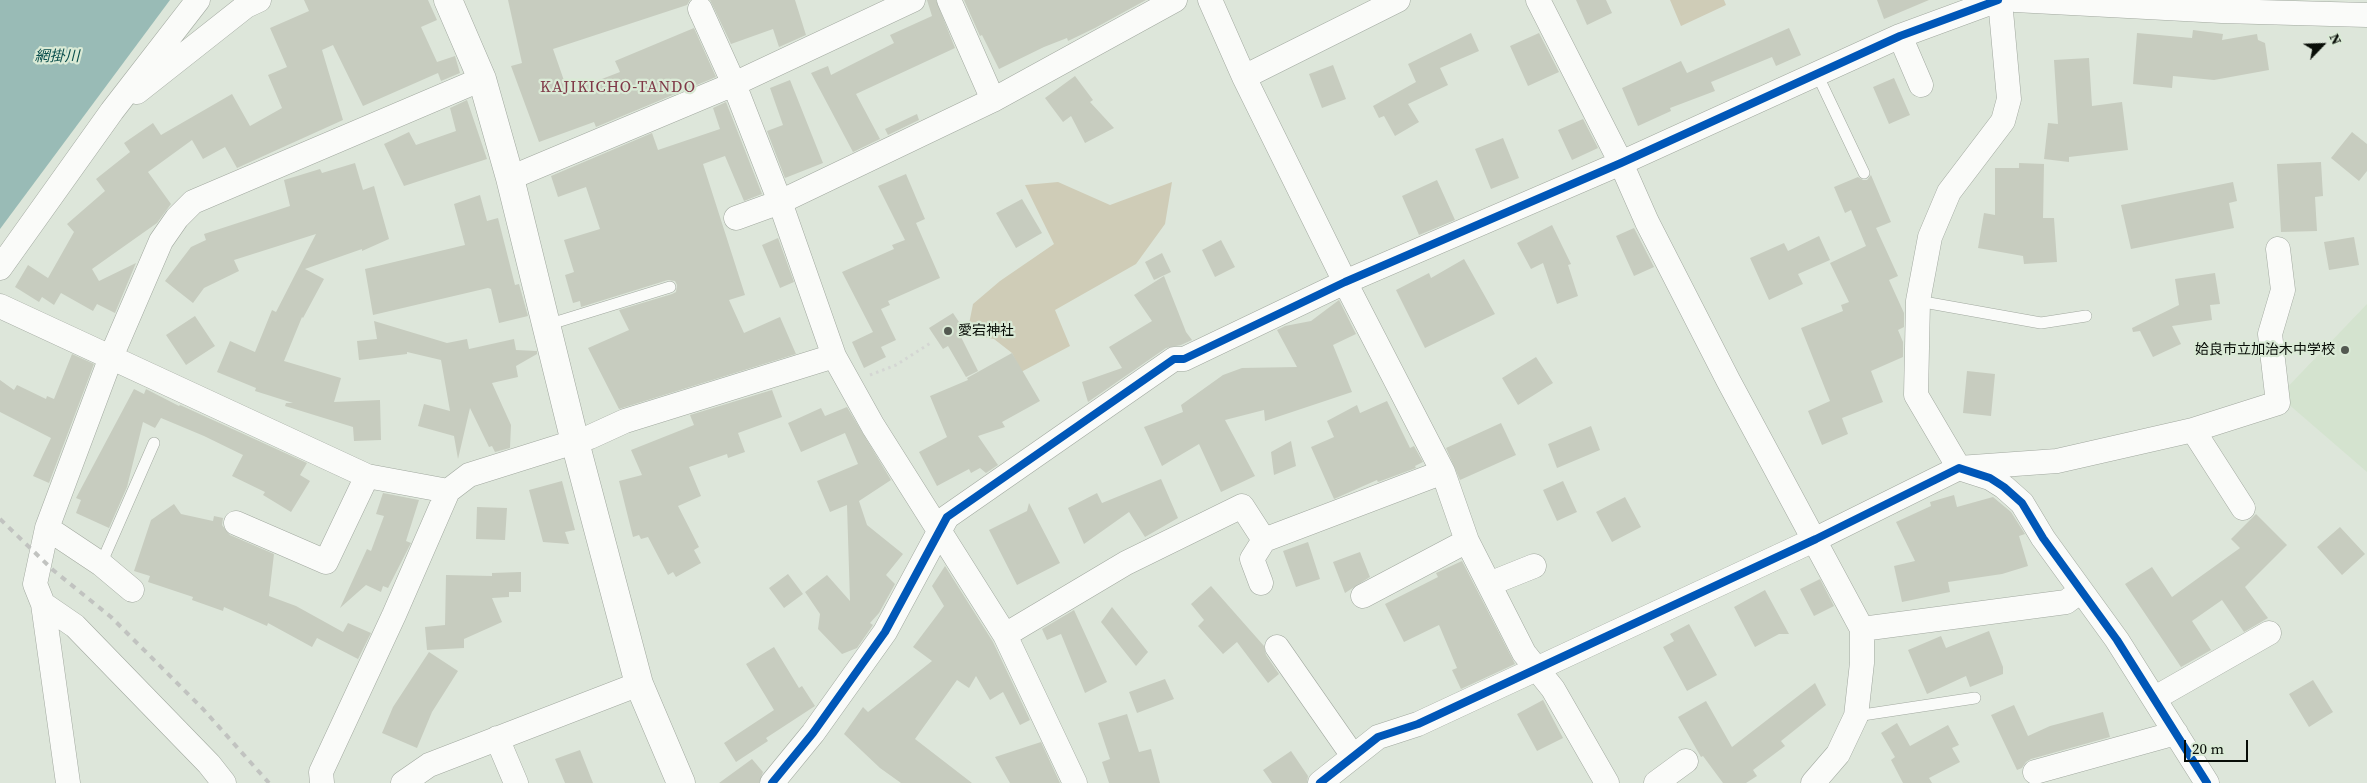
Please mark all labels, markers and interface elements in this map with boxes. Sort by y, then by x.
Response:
north arrow [2297,20,2347,70]
text: N [2324,30,2347,48]
water label: 網掛川 [35,48,79,66]
district label: KAJIKICHO-TANDO [538,78,698,98]
place label: 愛宕神社 [958,323,1014,339]
marker: 愛宕神社 [942,325,954,337]
place label: 姶良市立加治木中学校 [2195,342,2335,358]
marker: 姶良市立加治木中学校 [2339,344,2351,356]
scale bar [2187,730,2251,762]
text: 20 m [2192,738,2224,759]

